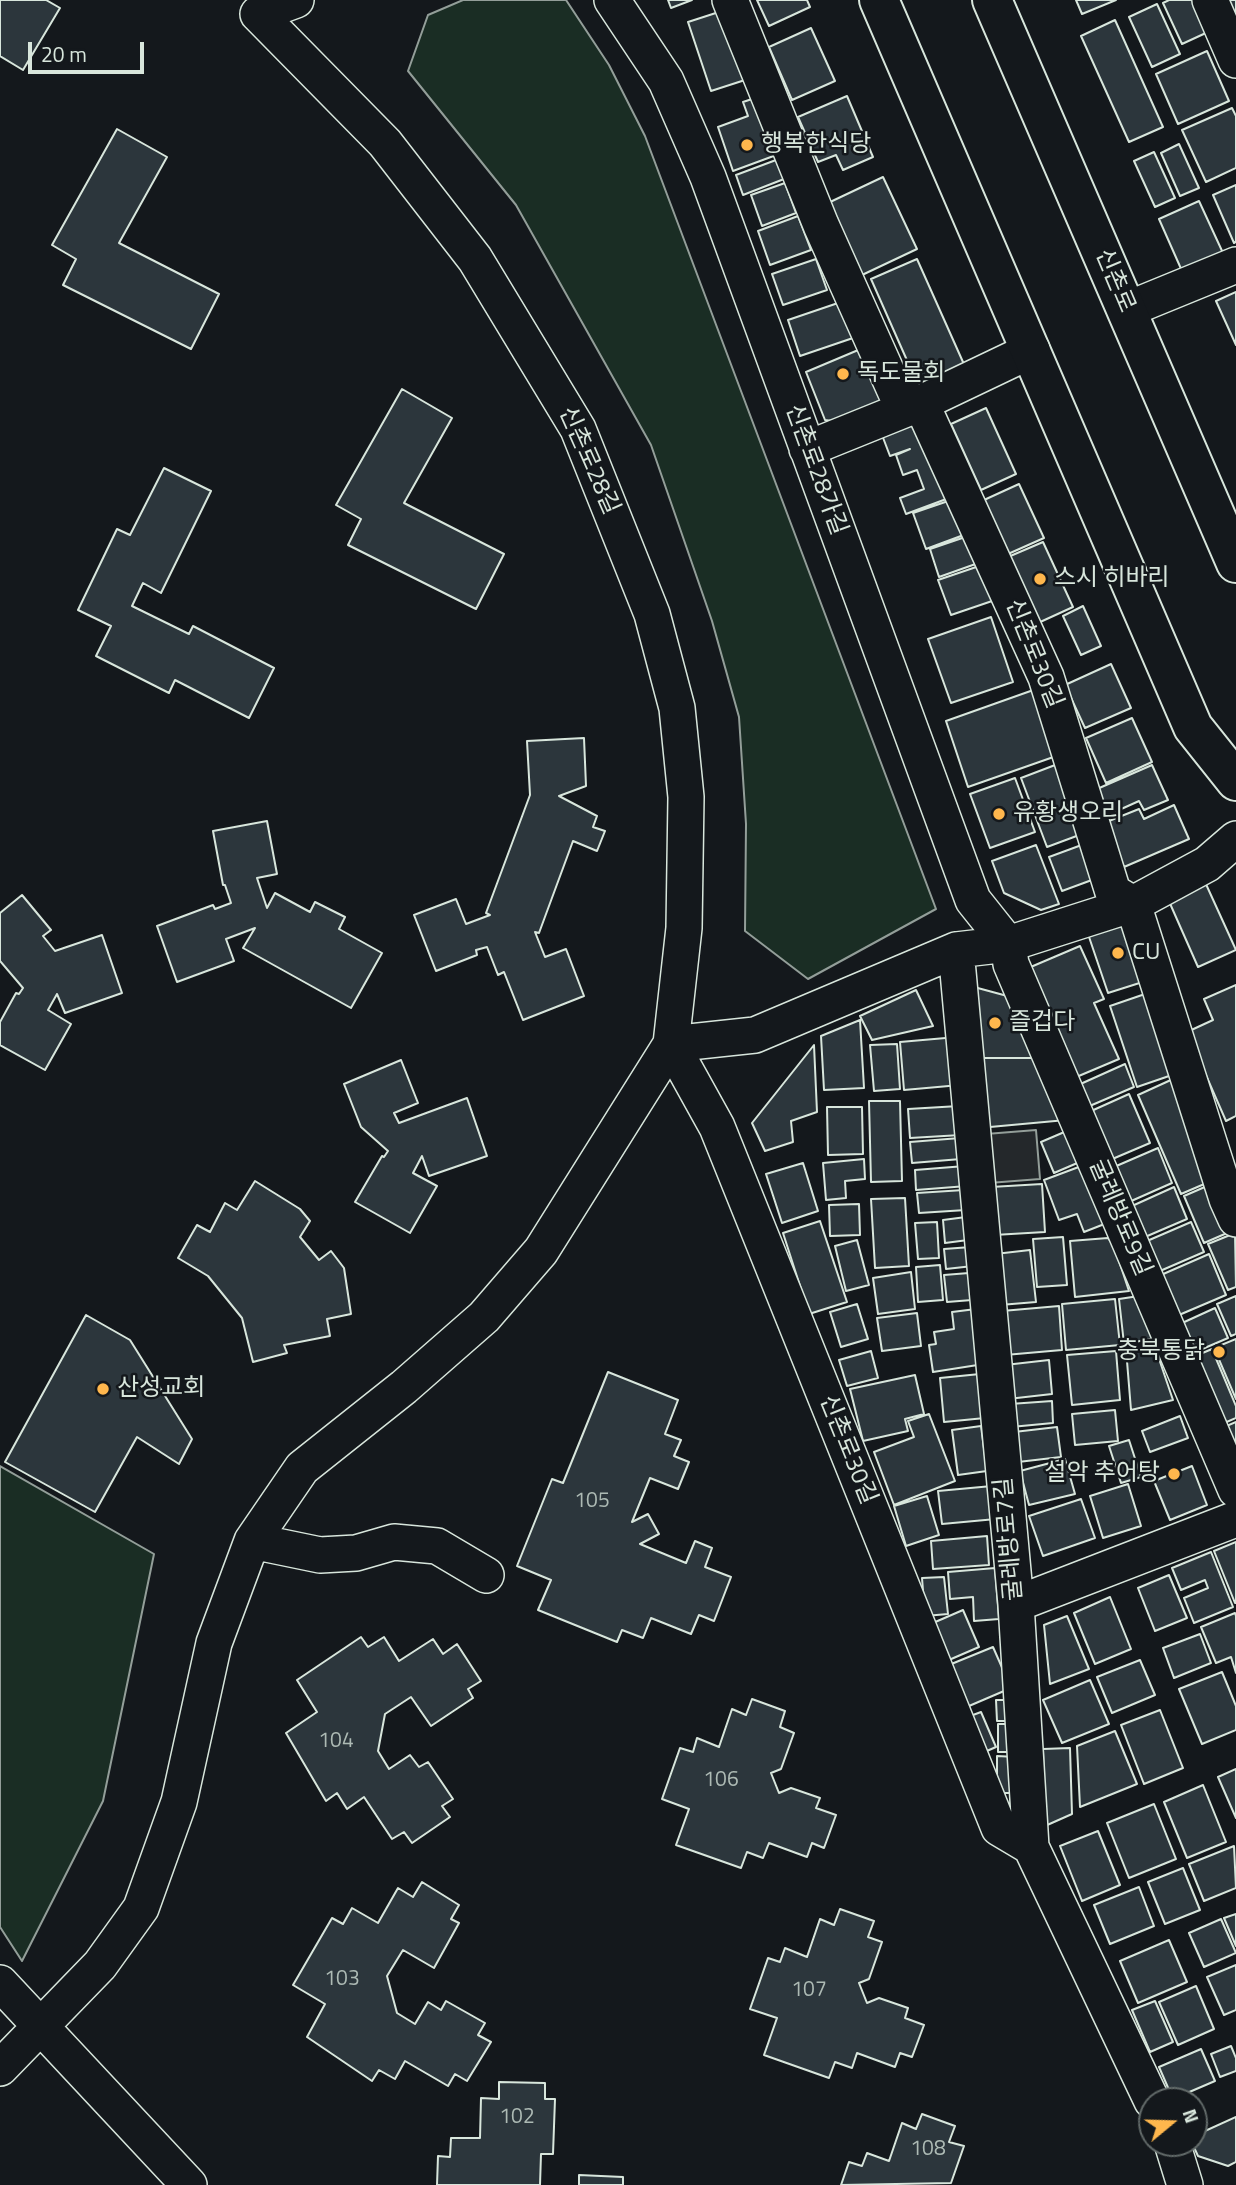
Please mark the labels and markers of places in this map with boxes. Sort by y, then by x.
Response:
place label: 행복한식당 [761,131,871,159]
marker: 행복한식당 [739,137,755,153]
place label: 독도물회 [857,360,945,388]
marker: 독도물회 [835,366,851,382]
place label: 스시 히바리 [1054,565,1170,593]
marker: 스시 히바리 [1032,571,1048,587]
place label: 유황생오리 [1013,800,1123,828]
marker: 유황생오리 [991,806,1007,822]
place label: CU [1132,939,1161,967]
marker: CU [1110,945,1126,961]
place label: 즐겁다 [1009,1009,1075,1037]
marker: 즐겁다 [987,1015,1003,1031]
place label: 충북통닭 [1117,1338,1205,1366]
marker: 충북통닭 [1211,1344,1227,1360]
place label: 산성교회 [117,1375,205,1403]
marker: 산성교회 [95,1381,111,1397]
place label: 설악 추어탕 [1044,1460,1160,1488]
marker: 설악 추어탕 [1166,1466,1182,1482]

